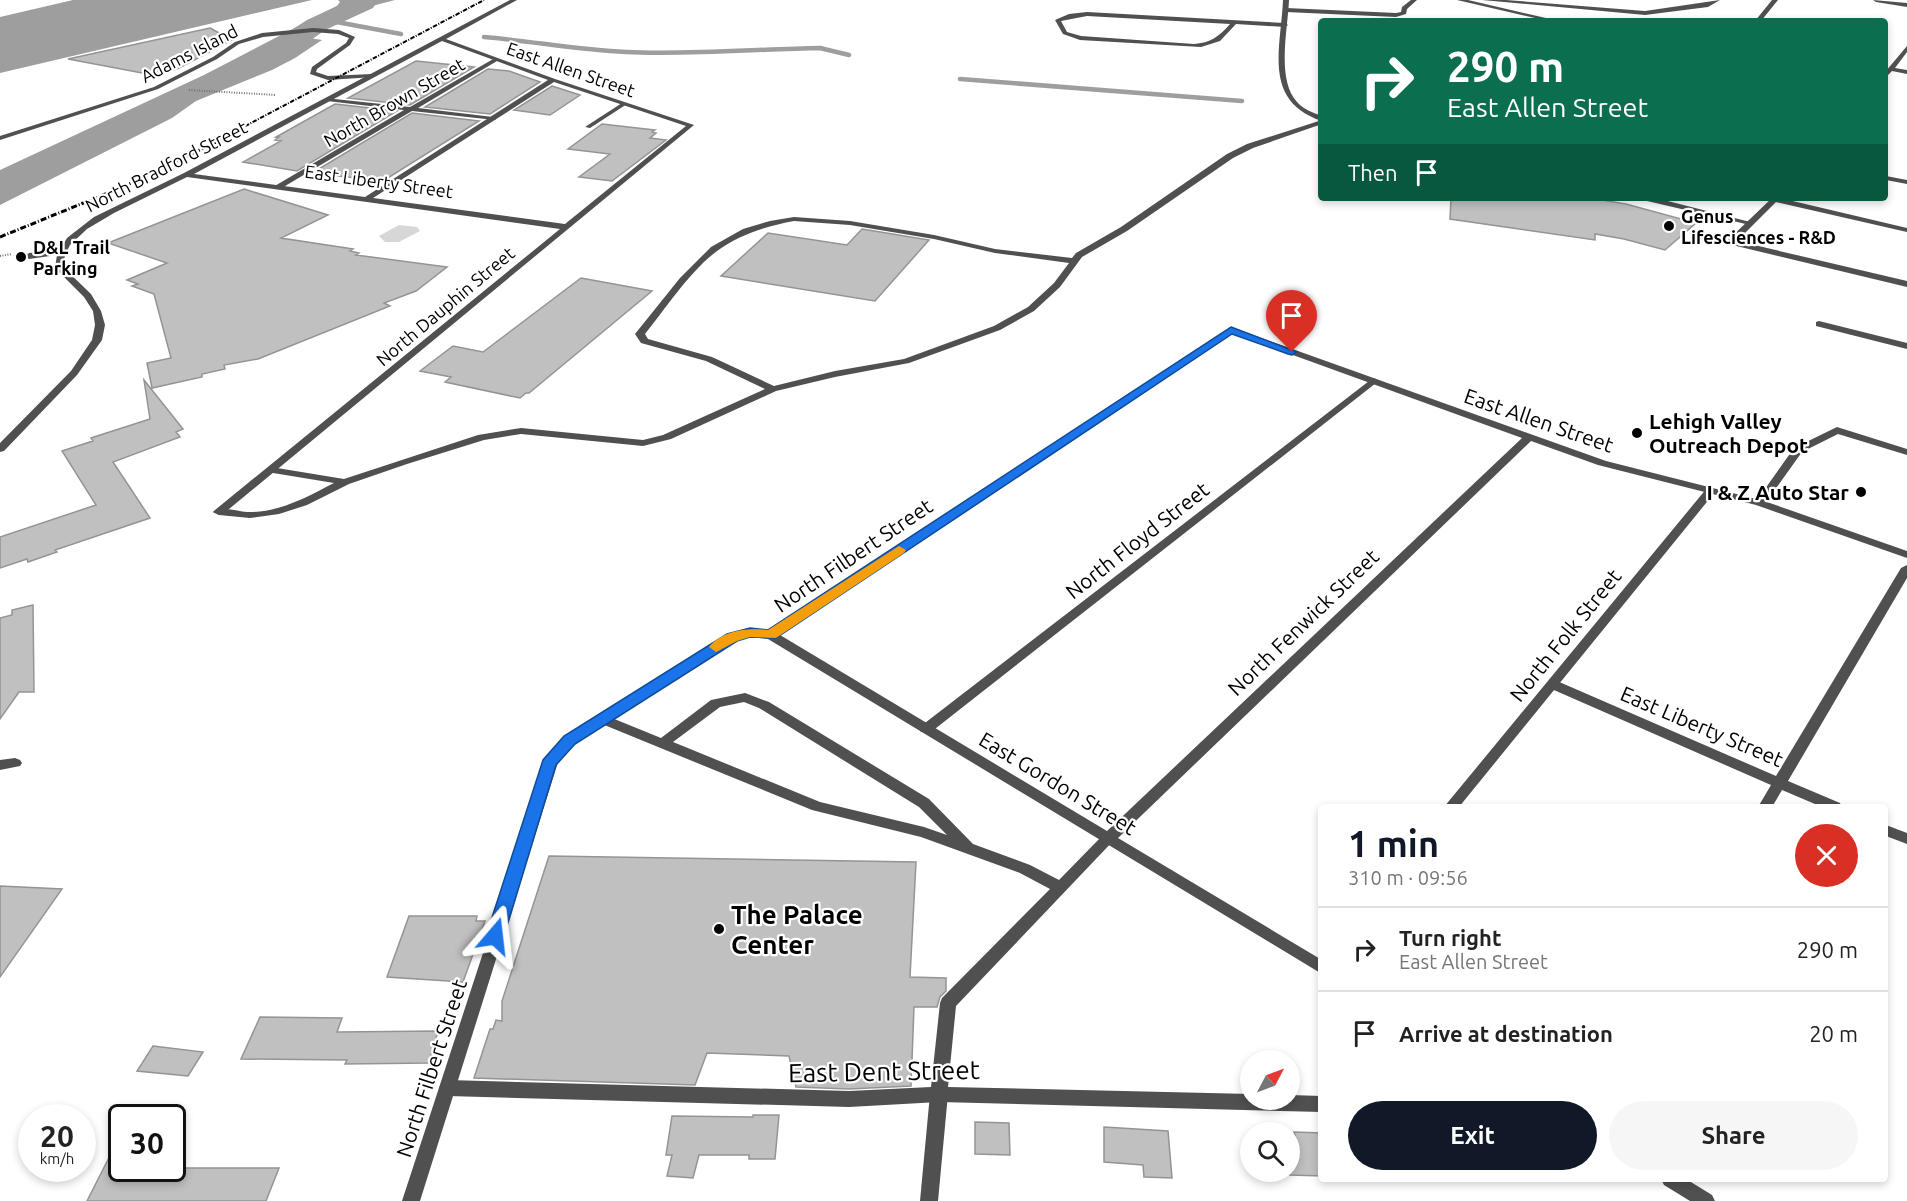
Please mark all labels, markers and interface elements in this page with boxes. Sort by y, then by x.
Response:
street label: Adams Island [137,20,241,86]
street label: East Allen Street [504,38,638,100]
icon: right [1348,42,1426,120]
text: 290 m [1447,43,1564,90]
street label: North Brown Street [320,54,468,150]
text: East Allen Street [1447,92,1648,122]
street label: North Bradford Street [82,117,250,215]
icon: arrive [1410,156,1443,189]
text: Then [1348,160,1398,185]
street label: East Liberty Street [304,161,454,201]
place label: Genus Lifesciences - R&D [1681,206,1836,247]
marker: Genus Lifesciences - R&D [1662,219,1676,233]
place label: D&L Trail Parking [33,237,110,278]
street label: North Dauphin Street [372,242,518,370]
marker: D&L Trail Parking [14,250,28,264]
pin [1266,290,1317,352]
icon: arrive [1275,299,1308,332]
street label: East Allen Street [1461,383,1617,457]
place label: Lehigh Valley Outreach Depot [1649,409,1808,457]
marker: Lehigh Valley Outreach Depot [1630,426,1644,440]
street label: North Floyd Street [1061,477,1213,603]
place label: I & Z Auto Star [1707,480,1849,504]
marker: I & Z Auto Star [1854,485,1868,499]
street label: North Filbert Street [769,493,937,617]
street label: North Fenwick Street [1223,544,1383,700]
street label: North Folk Street [1504,564,1626,706]
street label: East Liberty Street [1617,681,1787,771]
street label: East Gordon Street [975,727,1141,839]
text: 1 min [1348,823,1439,864]
button: close [1795,824,1858,887]
text: 310 m · 09:56 [1348,866,1468,889]
place label: The Palace Center [731,900,863,959]
position arrow [463,904,527,968]
marker: The Palace Center [712,922,726,936]
text: Turn right [1399,925,1501,950]
icon: right [1348,933,1381,966]
text: 290 m [1797,937,1858,962]
text: East Allen Street [1399,950,1548,973]
street label: North Filbert Street [391,976,471,1160]
icon: arrive [1348,1017,1381,1050]
text: Arrive at destination [1399,1021,1613,1046]
text: 20 m [1809,1021,1858,1046]
north arrow [1240,1050,1300,1110]
map controls [1240,1050,1300,1182]
street label: East Dent Street [788,1055,980,1087]
button: Exit [1348,1101,1597,1170]
button: Share [1609,1101,1858,1170]
speed limit sign: 30 [108,1104,186,1182]
text: 20 [40,1119,74,1153]
button: search [1240,1122,1300,1182]
text: km/h [40,1150,74,1167]

